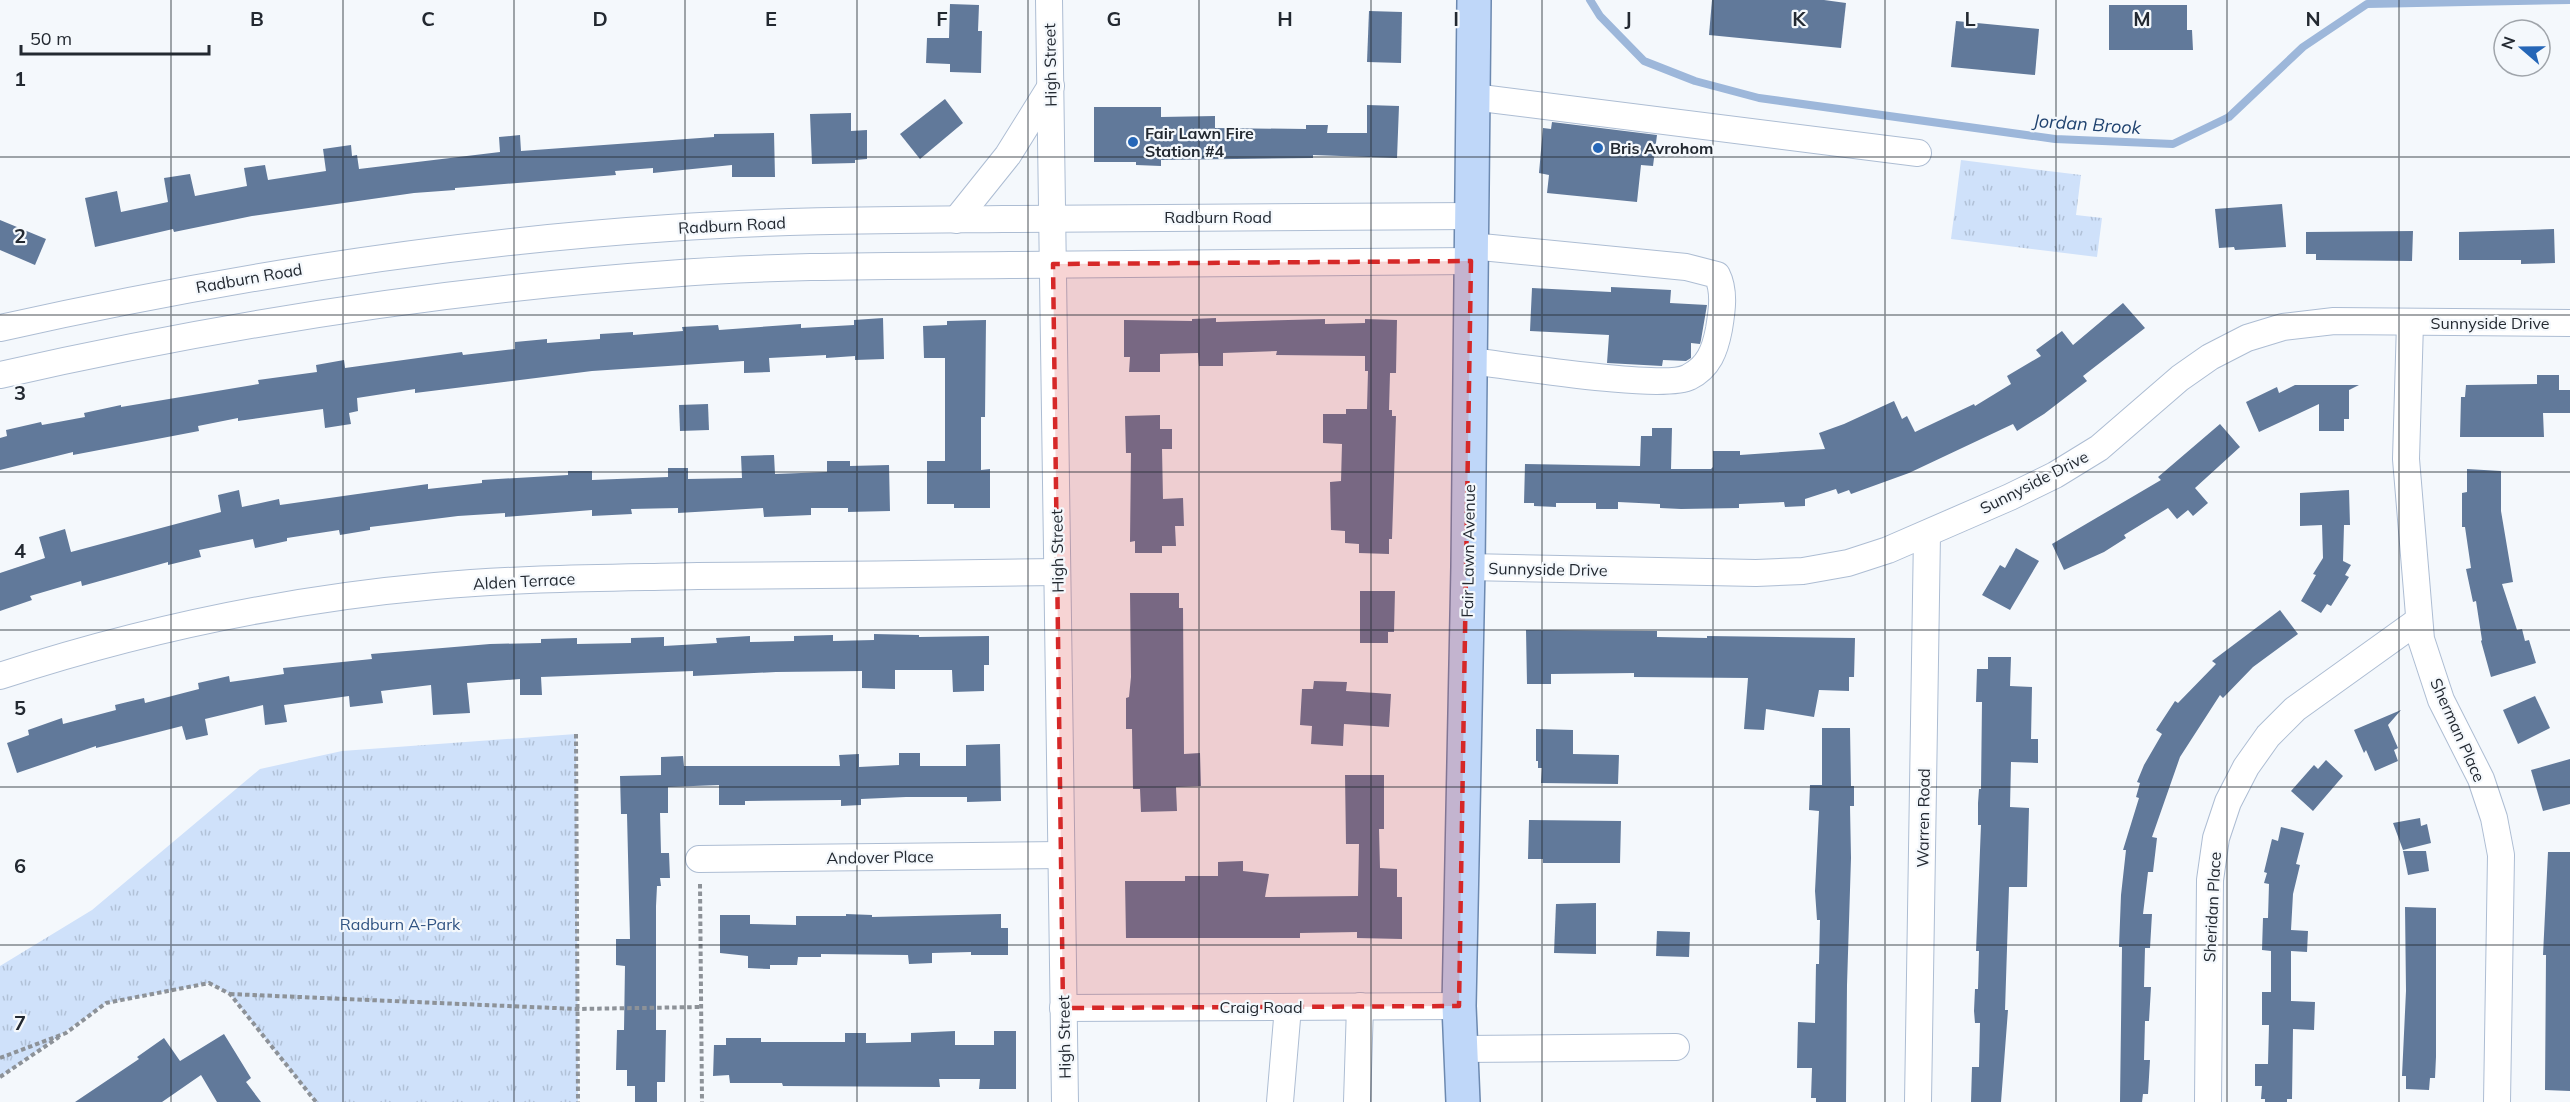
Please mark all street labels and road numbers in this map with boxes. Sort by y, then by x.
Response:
street label: High Street [1039,23,1061,107]
street label: Radburn Road [1164,207,1272,227]
street label: Radburn Road [678,212,786,238]
street label: Radburn Road [194,259,304,297]
street label: Sunnyside Drive [2430,313,2550,333]
street label: Sunnyside Drive [1976,446,2092,518]
street label: Fair Lawn Avenue [1457,484,1479,618]
street label: High Street [1046,509,1068,593]
street label: Sunnyside Drive [1488,558,1608,580]
street label: Alden Terrace [472,568,576,594]
street label: Sherman Place [2426,675,2490,785]
street label: Warren Road [1912,768,1934,868]
street label: Andover Place [826,846,934,868]
street label: Sheridan Place [2199,851,2225,963]
street label: High Street [1053,995,1075,1079]
street label: Craig Road [1219,997,1303,1017]

